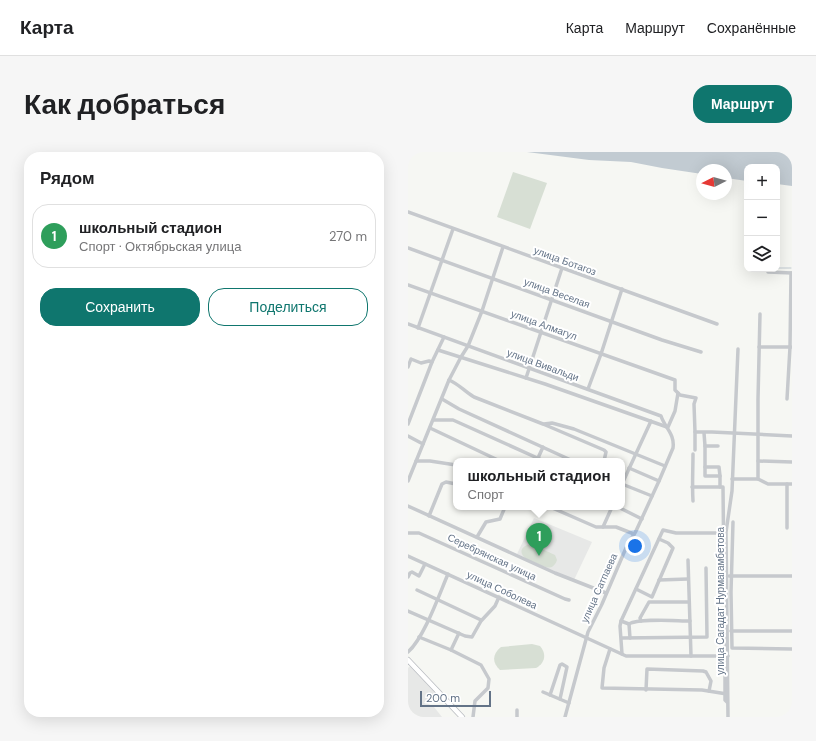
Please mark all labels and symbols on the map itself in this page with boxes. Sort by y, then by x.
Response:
north arrow [696,164,732,200]
street label: улица Ботагоз [532,244,598,278]
street label: улица Веселая [522,275,592,311]
street label: улица Алмагул [509,307,579,343]
street label: улица Вивальди [505,346,581,384]
pin: 1 [526,523,552,556]
street label: улица Сагадат Нурмагамбетова [714,527,727,675]
street label: Серебрянская улица [445,531,539,583]
your location [625,536,645,556]
street label: улица Сатпаева [578,551,620,625]
street label: улица Соболева [465,568,540,612]
scale bar [420,689,491,708]

